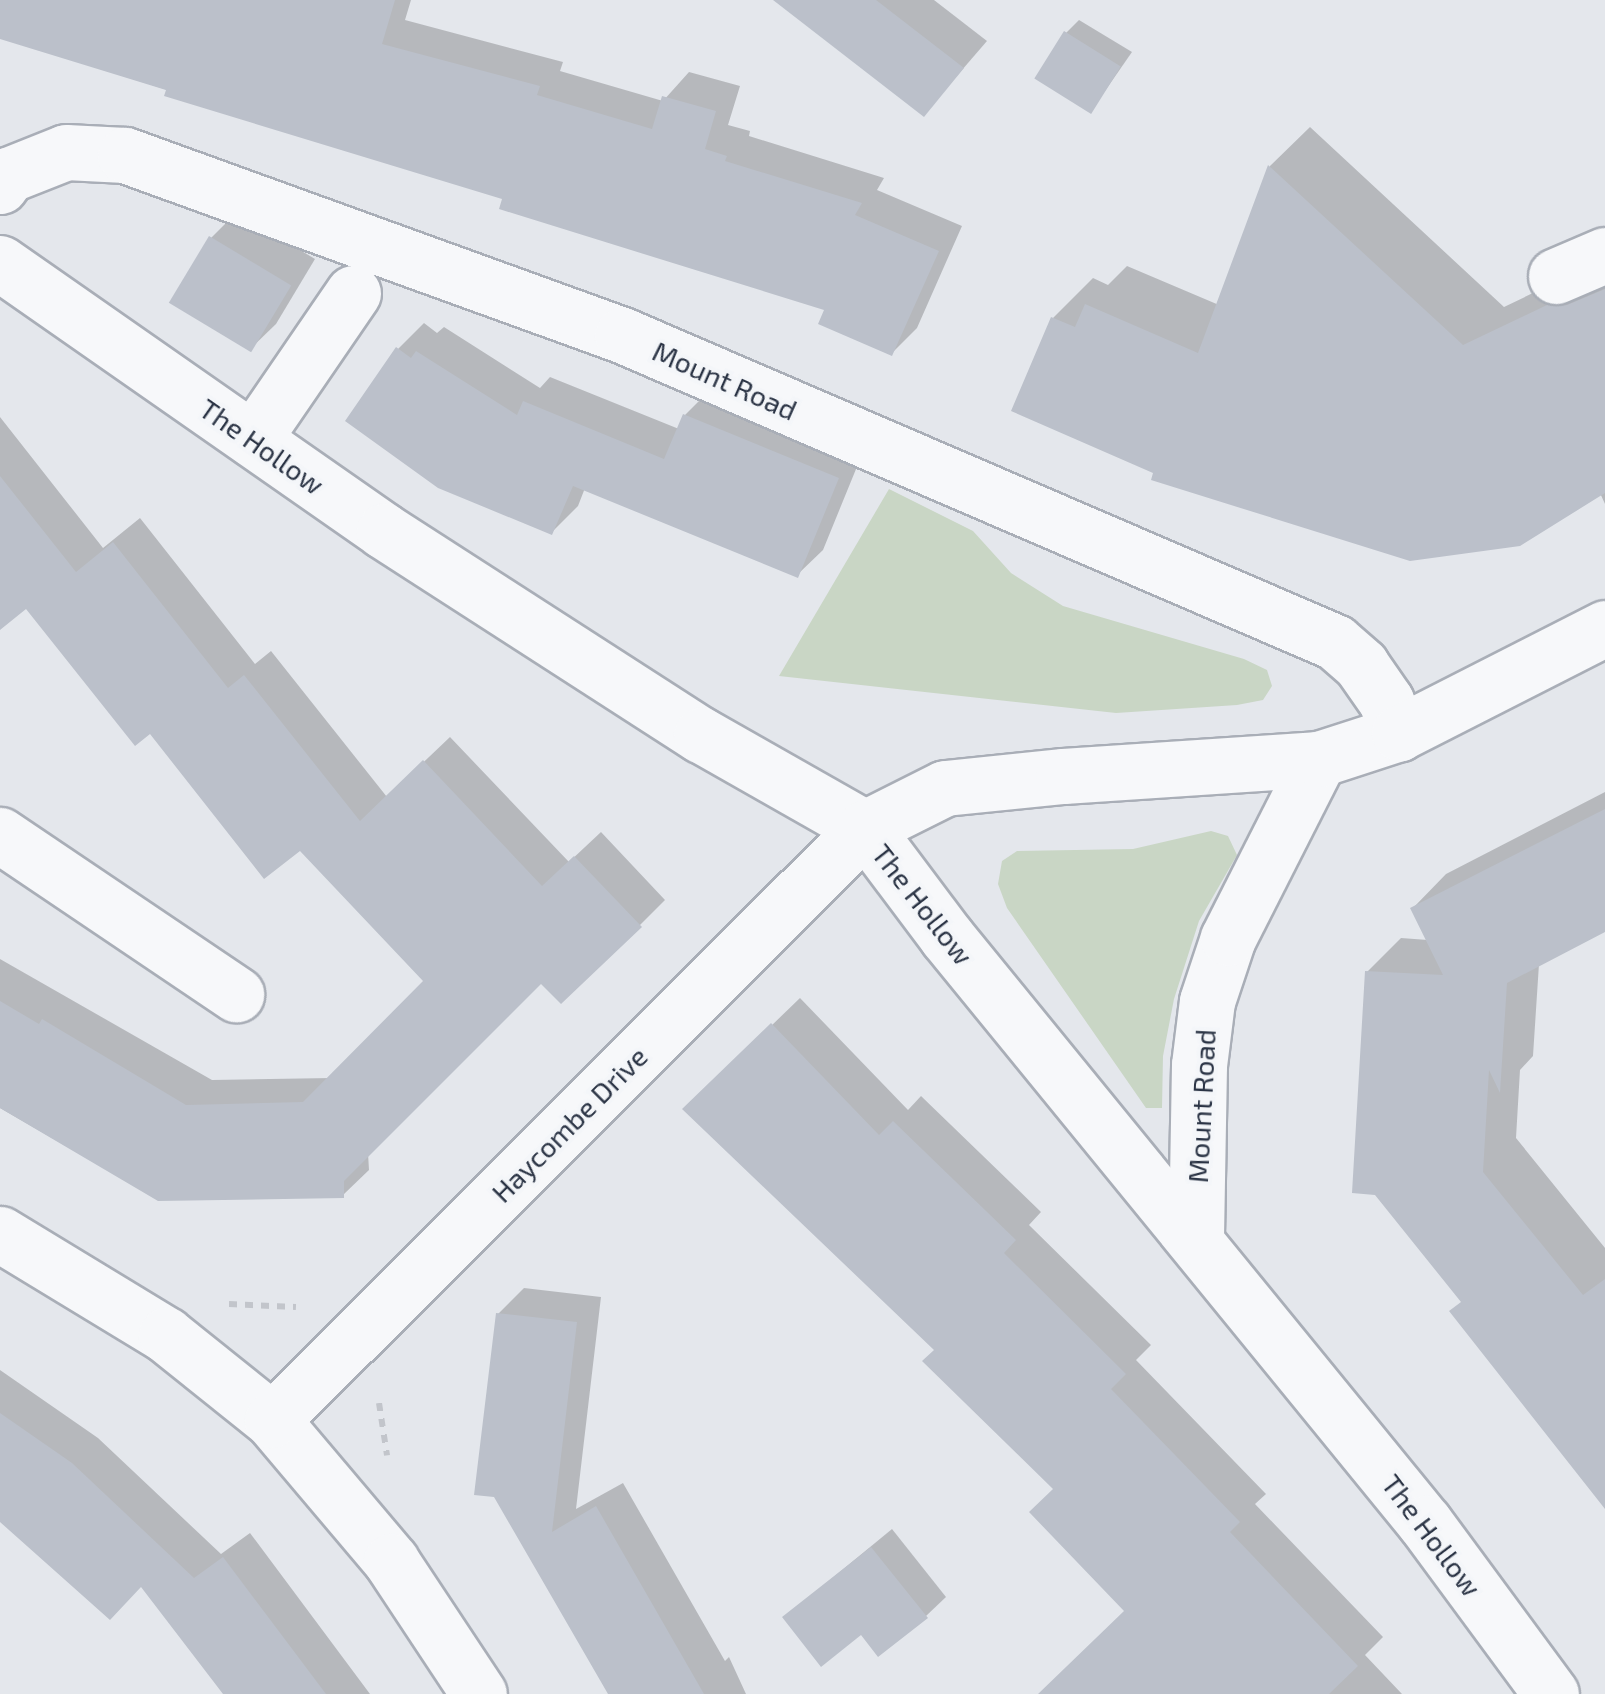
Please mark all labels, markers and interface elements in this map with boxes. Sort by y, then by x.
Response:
street label: Mount Road [648,333,802,427]
street label: The Hollow [193,391,331,501]
street label: The Hollow [865,837,981,971]
street label: Mount Road [1180,1028,1222,1184]
street label: Haycombe Drive [484,1039,654,1209]
street label: The Hollow [1375,1467,1489,1603]

